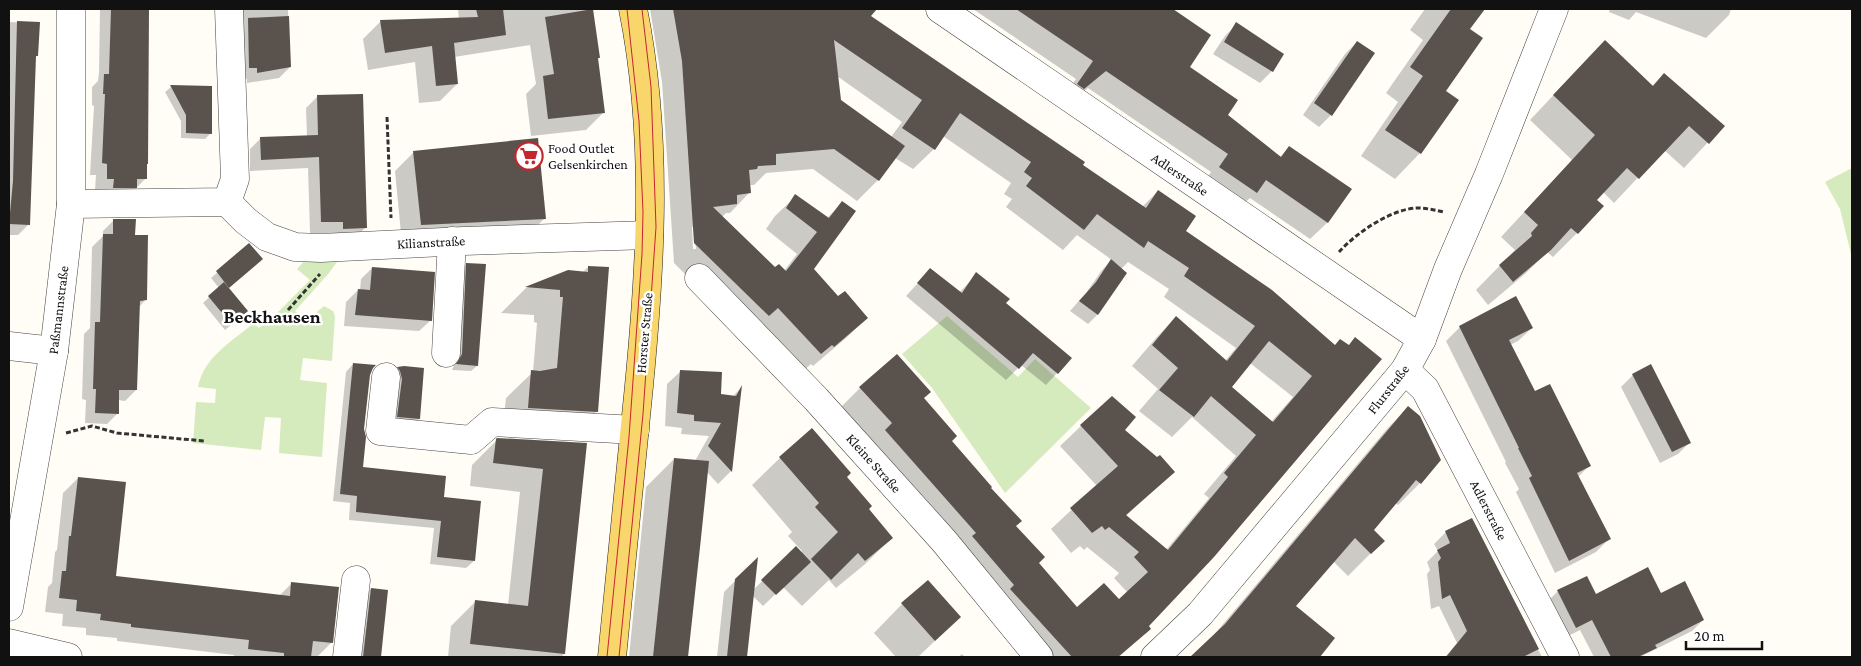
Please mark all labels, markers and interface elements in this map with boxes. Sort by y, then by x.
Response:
place label: Food Outlet Gelsenkirchen [548,140,628,172]
supermarket icon: Food Outlet Gelsenkirchen [514,141,544,171]
street label: Adlerstraße [1148,149,1212,199]
street label: Kilianstraße [396,232,466,252]
street label: Paßmannstraße [45,265,71,355]
street label: Horster Straße [632,292,656,374]
district label: Beckhausen [223,306,321,327]
street label: Flurstraße [1364,361,1412,417]
street label: Kleine Straße [843,430,905,496]
street label: Adlerstraße [1467,477,1511,543]
scale bar [1686,618,1762,650]
text: 20 m [1694,628,1725,644]

